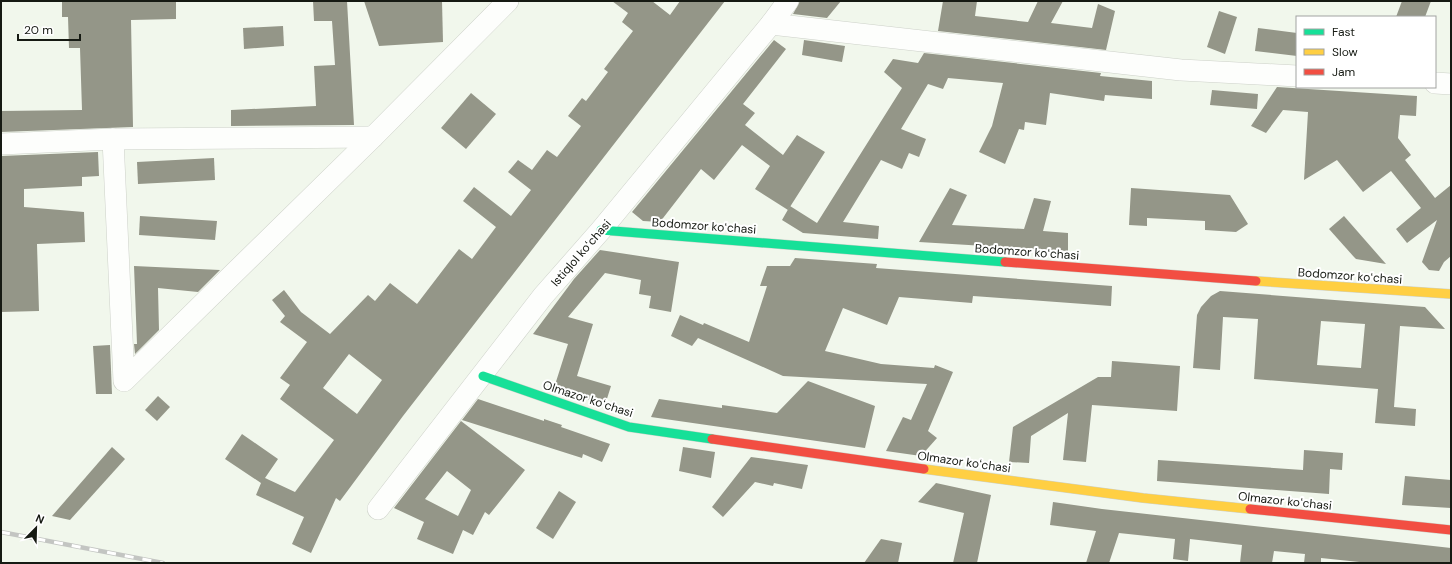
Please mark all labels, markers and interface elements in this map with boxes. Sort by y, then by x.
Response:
scale bar [18,16,80,42]
legend [1296,16,1436,88]
text: 20 m [24,22,53,38]
text: Fast [1332,24,1355,40]
text: Slow [1332,44,1358,60]
text: Jam [1332,64,1355,80]
street label: Bodomzor koʻchasi [651,214,757,238]
street label: Istiqlol koʻchasi [547,216,615,290]
street label: Bodomzor koʻchasi [974,240,1080,264]
street label: Bodomzor koʻchasi [1297,264,1403,288]
street label: Olmazor koʻchasi [541,377,635,421]
street label: Olmazor koʻchasi [916,448,1012,476]
street label: Olmazor koʻchasi [1237,488,1333,514]
north arrow [16,508,56,548]
text: N [33,511,46,527]

